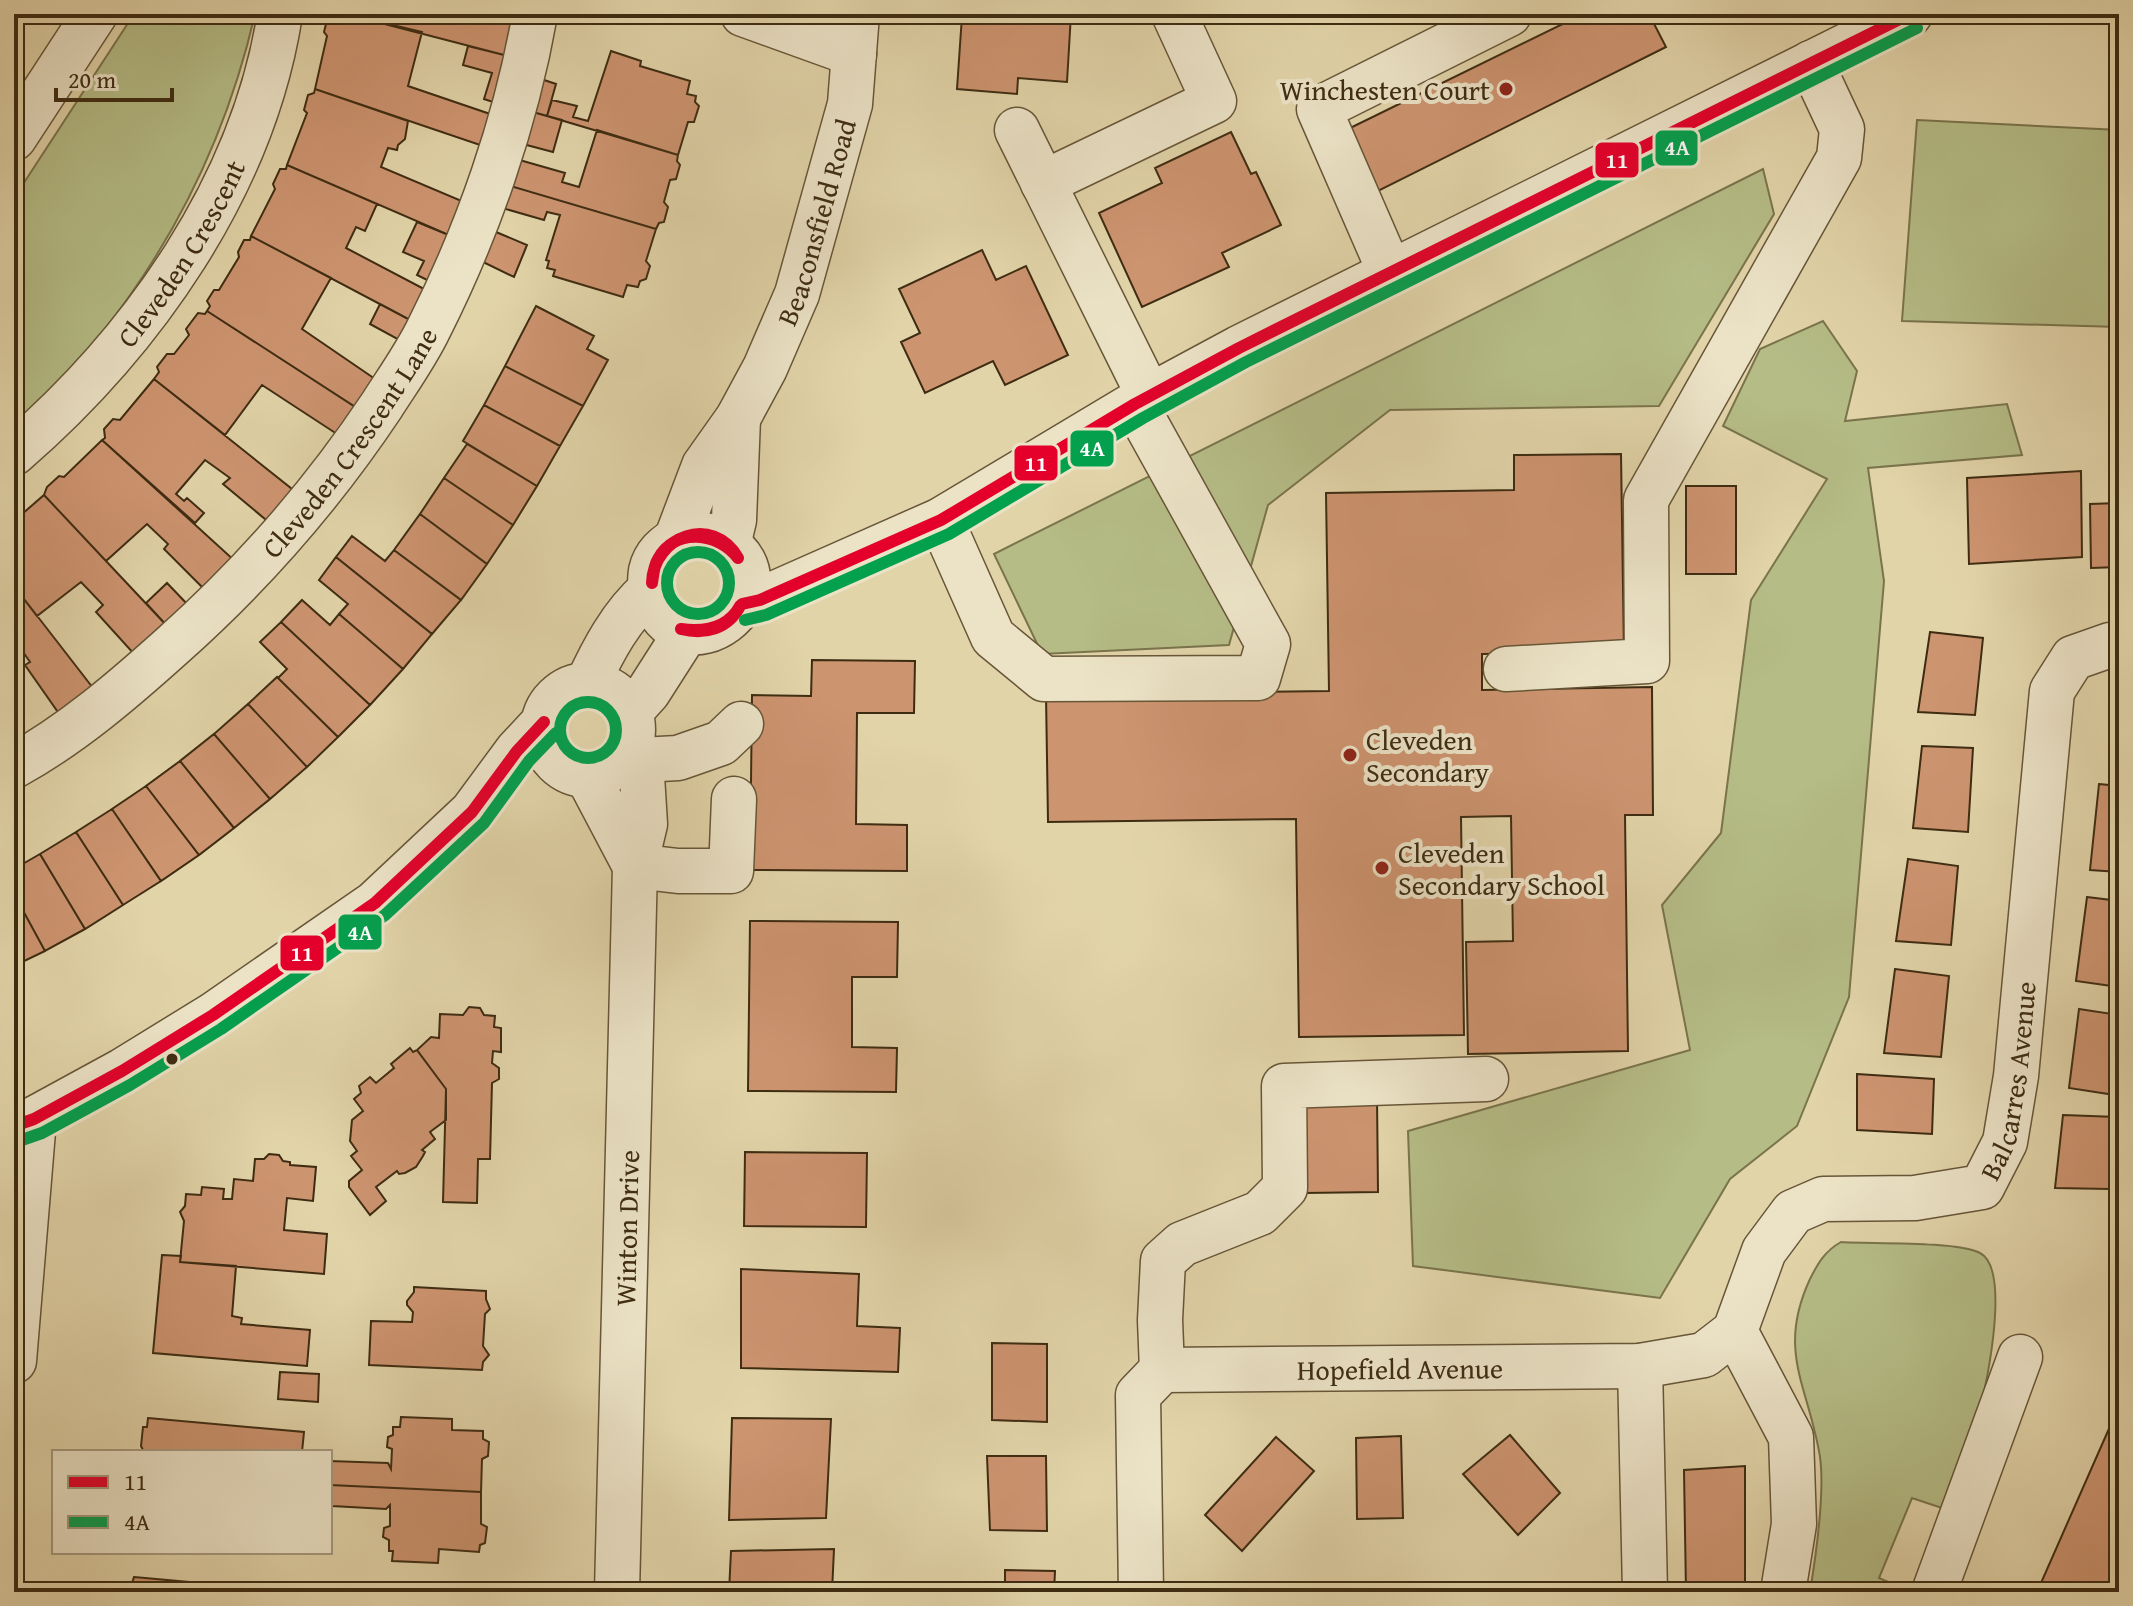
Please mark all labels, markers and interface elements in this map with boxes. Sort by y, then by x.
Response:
scale bar [56,52,172,102]
text: 20 m [68,62,116,97]
place label: Winchesten Court [1280,69,1490,110]
marker: Winchesten Court [1497,80,1515,98]
street label: Beaconsfield Road [765,114,865,332]
line badge: 4A [1654,129,1699,167]
text: 4A [1664,131,1690,163]
line badge: 11 [1594,141,1640,179]
text: 11 [1606,144,1628,176]
street label: Cleveden Crescent [106,153,255,356]
street label: Cleveden Crescent Lane [251,320,447,566]
line badge: 4A [1069,429,1115,468]
text: 4A [1079,432,1105,464]
line badge: 11 [1013,444,1059,482]
text: 11 [1025,447,1047,479]
place label: Cleveden Secondary [1366,719,1489,792]
marker: Cleveden Secondary [1341,746,1359,764]
place label: Cleveden Secondary School [1398,832,1605,905]
marker: Cleveden Secondary School [1373,859,1391,877]
line badge: 4A [337,913,383,951]
text: 4A [347,916,373,948]
line badge: 11 [279,934,325,972]
text: 11 [291,937,313,969]
street label: Balcarres Avenue [1969,979,2045,1187]
unlabelled marker [164,1051,180,1067]
street label: Winton Drive [604,1149,648,1307]
street label: Hopefield Avenue [1297,1347,1503,1389]
legend [52,1450,332,1554]
text: 11 [124,1464,147,1499]
text: 4A [124,1504,151,1539]

